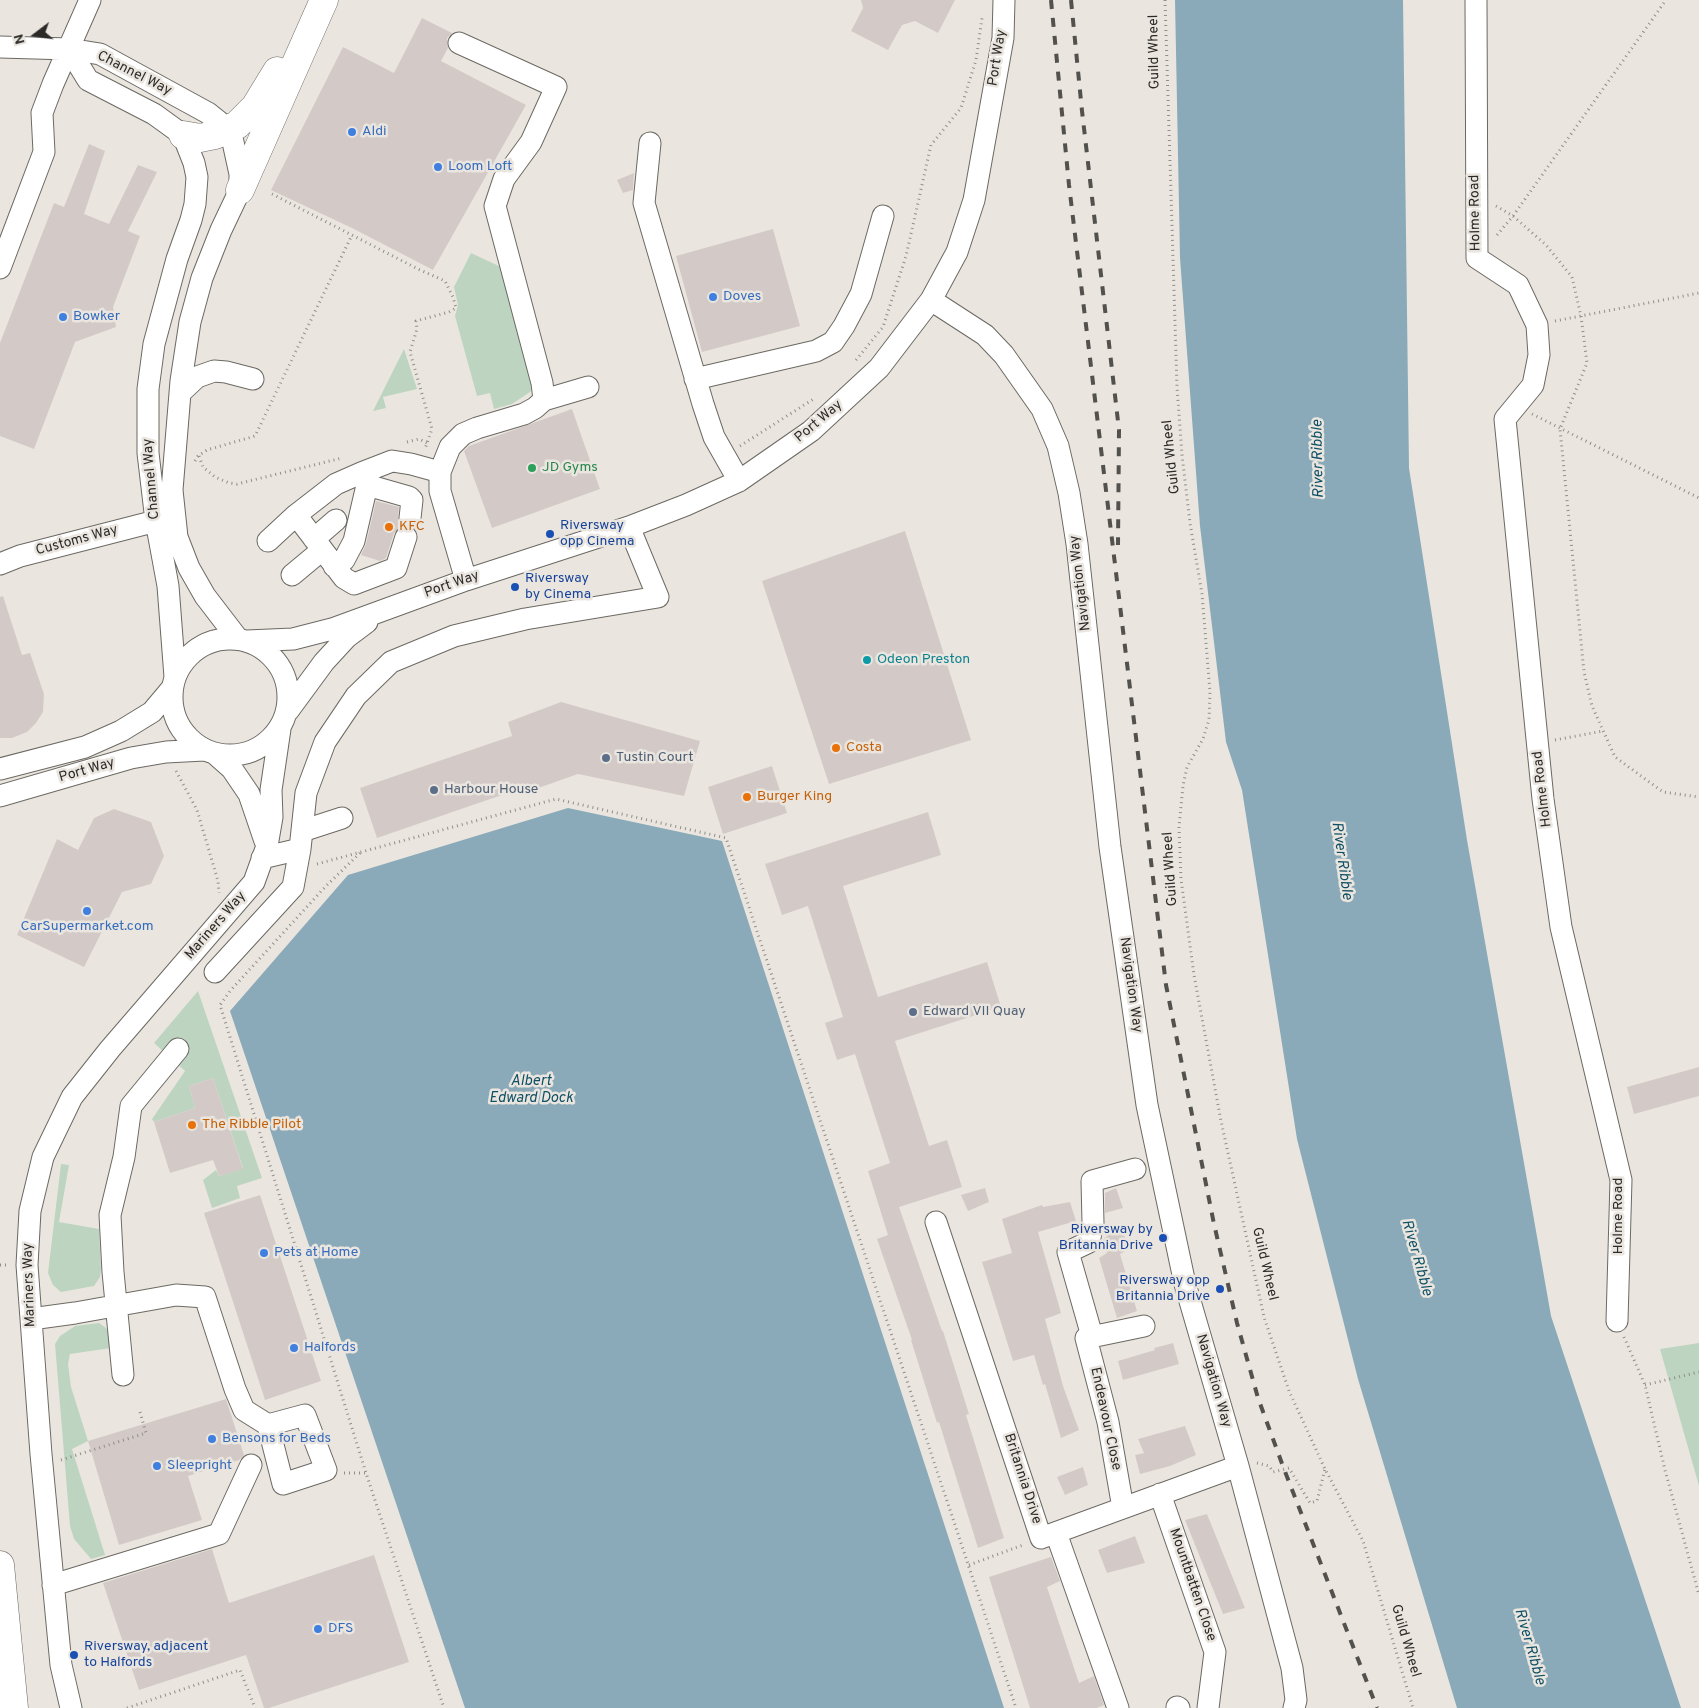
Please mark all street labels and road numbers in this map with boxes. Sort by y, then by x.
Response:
street label: Guild Wheel [1146,14,1164,90]
street label: Port Way [985,29,1011,87]
street label: Channel Way [94,48,174,100]
street label: Holme Road [1467,175,1485,251]
street label: Port Way [792,397,846,447]
street label: Guild Wheel [1160,419,1184,495]
street label: Channel Way [140,438,164,520]
street label: Customs Way [34,522,120,560]
street label: Navigation Way [1067,534,1095,632]
street label: Port Way [422,568,482,602]
street label: Holme Road [1530,750,1556,828]
street label: Port Way [57,755,117,787]
street label: Guild Wheel [1160,831,1182,907]
street label: Mariners Way [182,889,250,963]
street label: Navigation Way [1115,936,1145,1034]
street label: Holme Road [1611,1178,1627,1254]
street label: Guild Wheel [1247,1226,1281,1302]
street label: Mariners Way [20,1243,40,1327]
street label: Navigation Way [1192,1332,1234,1430]
street label: Endeavour Close [1086,1366,1124,1472]
street label: Britannia Drive [999,1432,1045,1526]
street label: Mountbatten Close [1165,1526,1219,1644]
street label: Guild Wheel [1387,1603,1423,1679]

